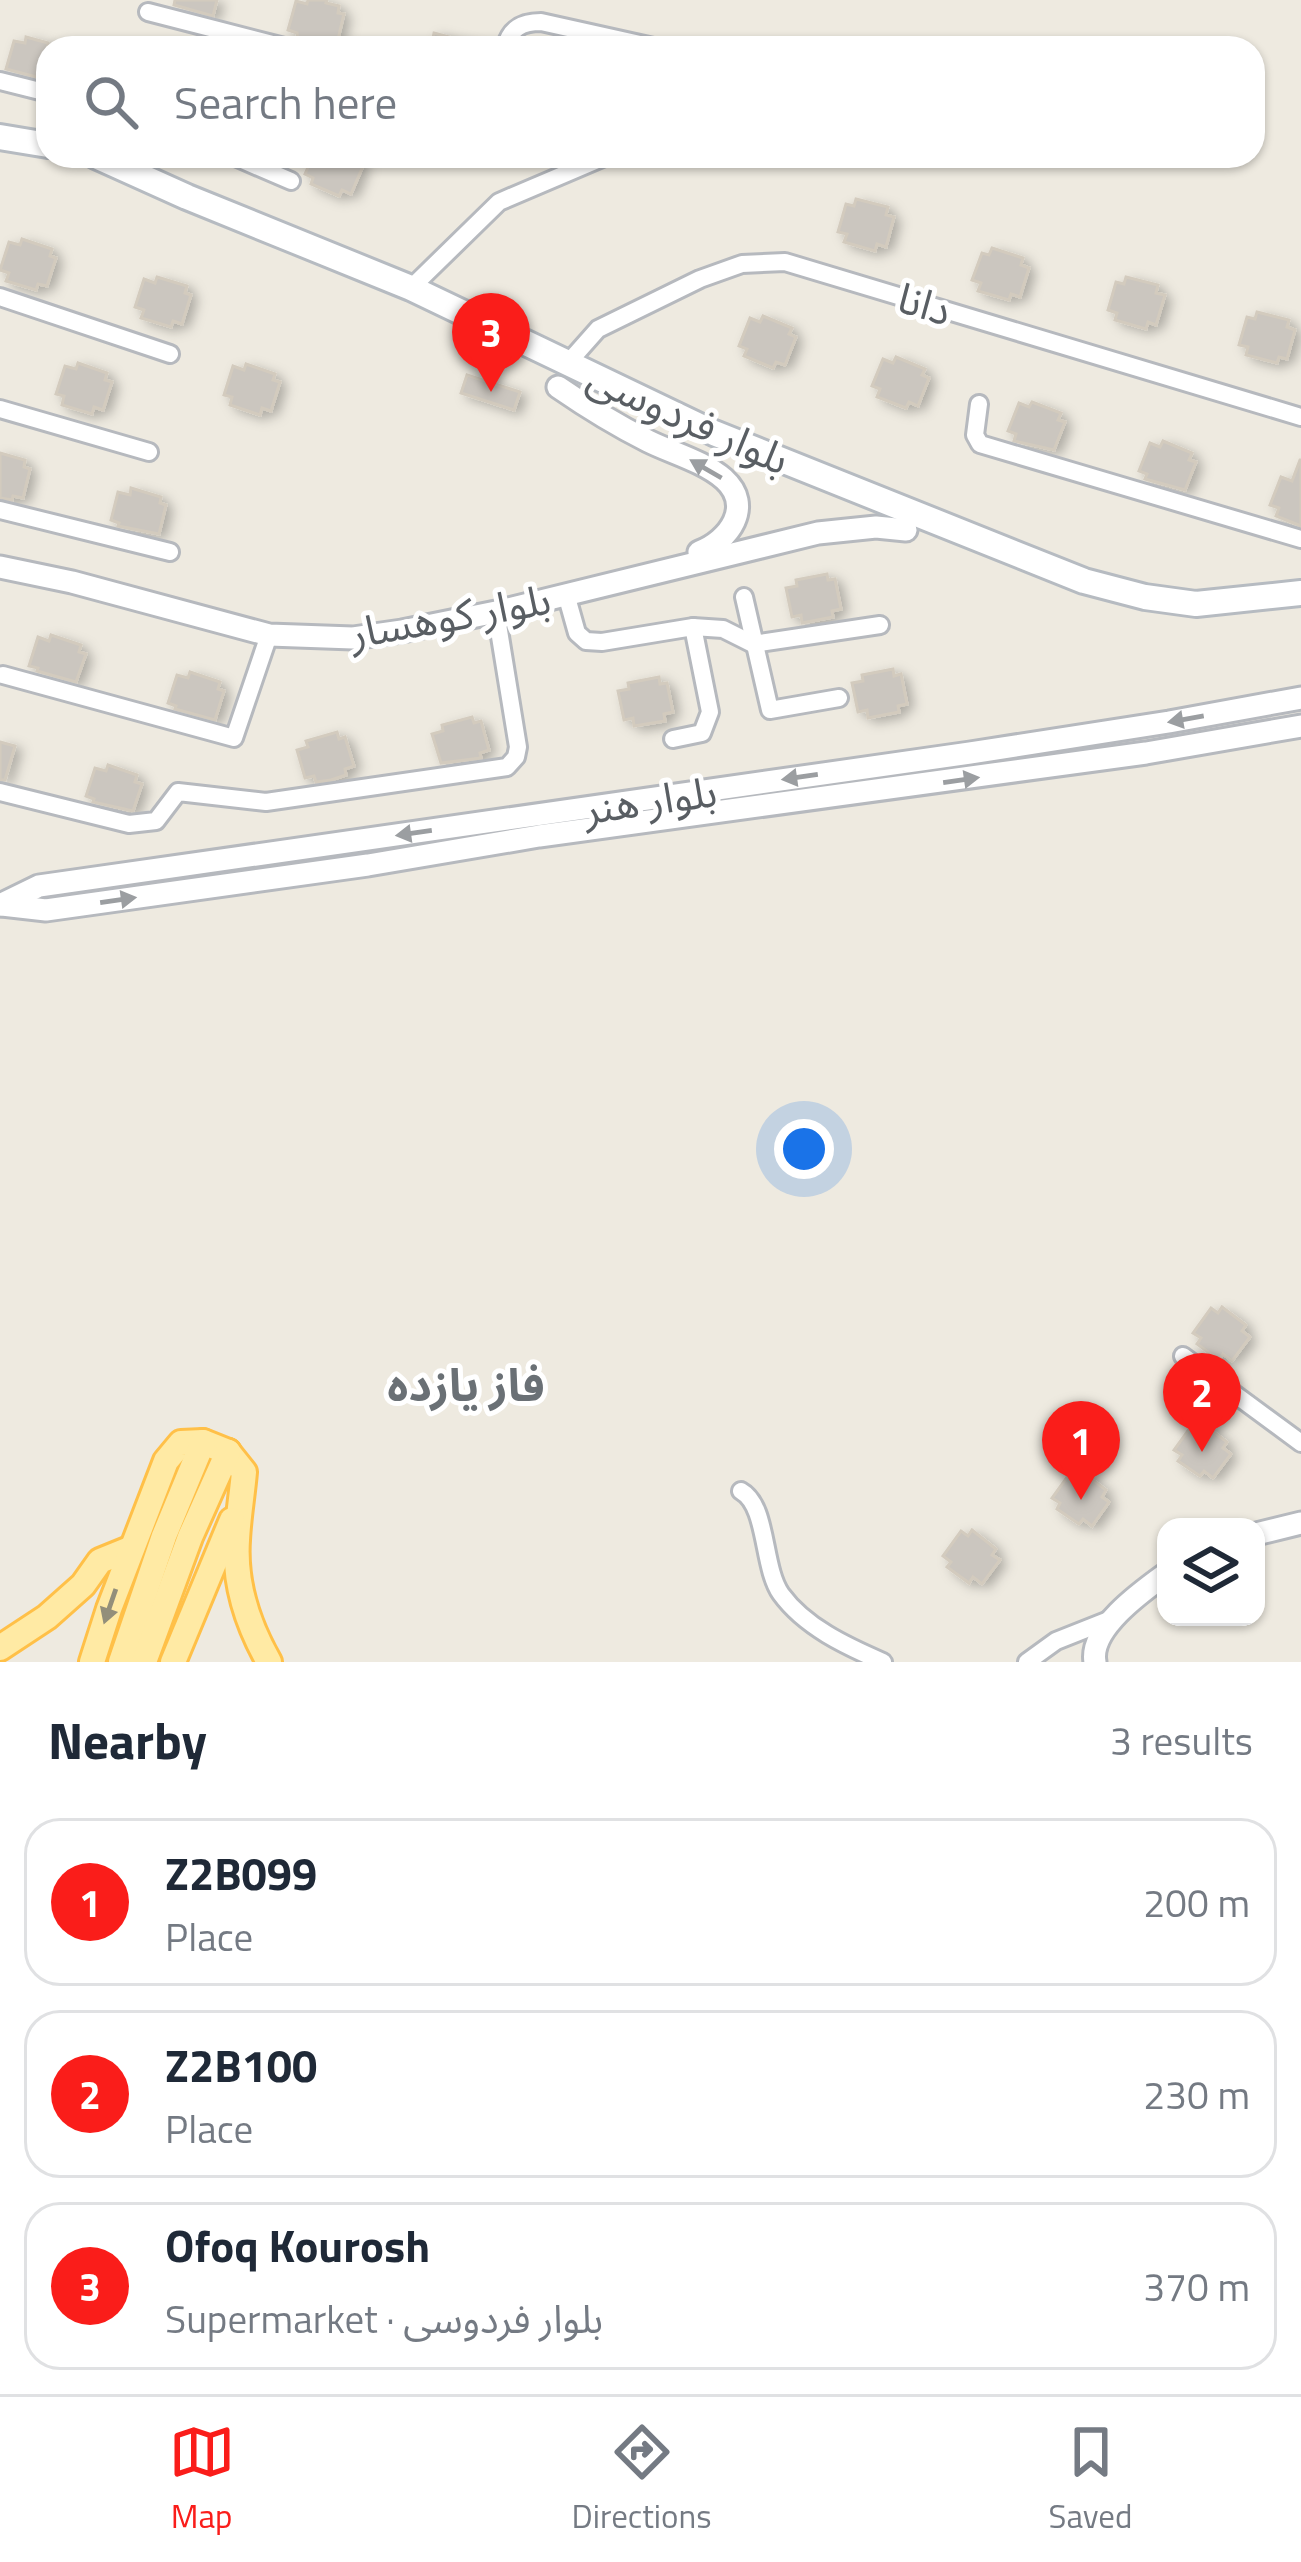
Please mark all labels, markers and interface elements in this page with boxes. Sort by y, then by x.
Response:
search box [36,36,1265,168]
text: Search here [174,68,397,136]
icon: search [78,69,144,135]
street label: دانا [890,265,960,341]
pin: 3 [452,293,530,392]
street label: بلوار فردوسی [578,344,800,490]
one-way arrow [688,459,723,480]
street label: بلوار کوهسار [343,566,555,664]
one-way arrow [1167,710,1204,729]
street label: بلوار هنر [577,758,721,840]
one-way arrow [781,768,819,787]
one-way arrow [943,770,980,789]
one-way arrow [395,824,433,843]
one-way arrow [99,890,137,909]
your location [774,1119,834,1179]
district label: فاز یازده [387,1350,545,1418]
pin: 2 [1163,1353,1241,1452]
pin: 1 [1042,1401,1120,1500]
map controls [1157,1518,1265,1626]
button: layers [1157,1518,1265,1626]
one-way arrow [100,1588,118,1624]
text: Nearby [48,1701,207,1779]
text: 3 results [1110,1711,1253,1770]
text: Z2B099 [165,1839,317,1907]
text: 1 [79,1873,101,1932]
text: 200 m [1143,1873,1250,1932]
text: Place [165,1907,253,1966]
text: Z2B100 [165,2031,317,2099]
text: 2 [79,2065,101,2124]
text: 230 m [1143,2065,1250,2124]
text: Place [165,2099,253,2158]
text: Ofoq Kourosh [165,2211,430,2279]
text: 3 [79,2257,101,2316]
text: 370 m [1143,2257,1250,2316]
text: Supermarket · بلوار فردوسی [165,2289,603,2348]
tab: Map [169,2419,235,2541]
tab: Directions [572,2419,712,2541]
tab: Saved [1049,2419,1132,2541]

